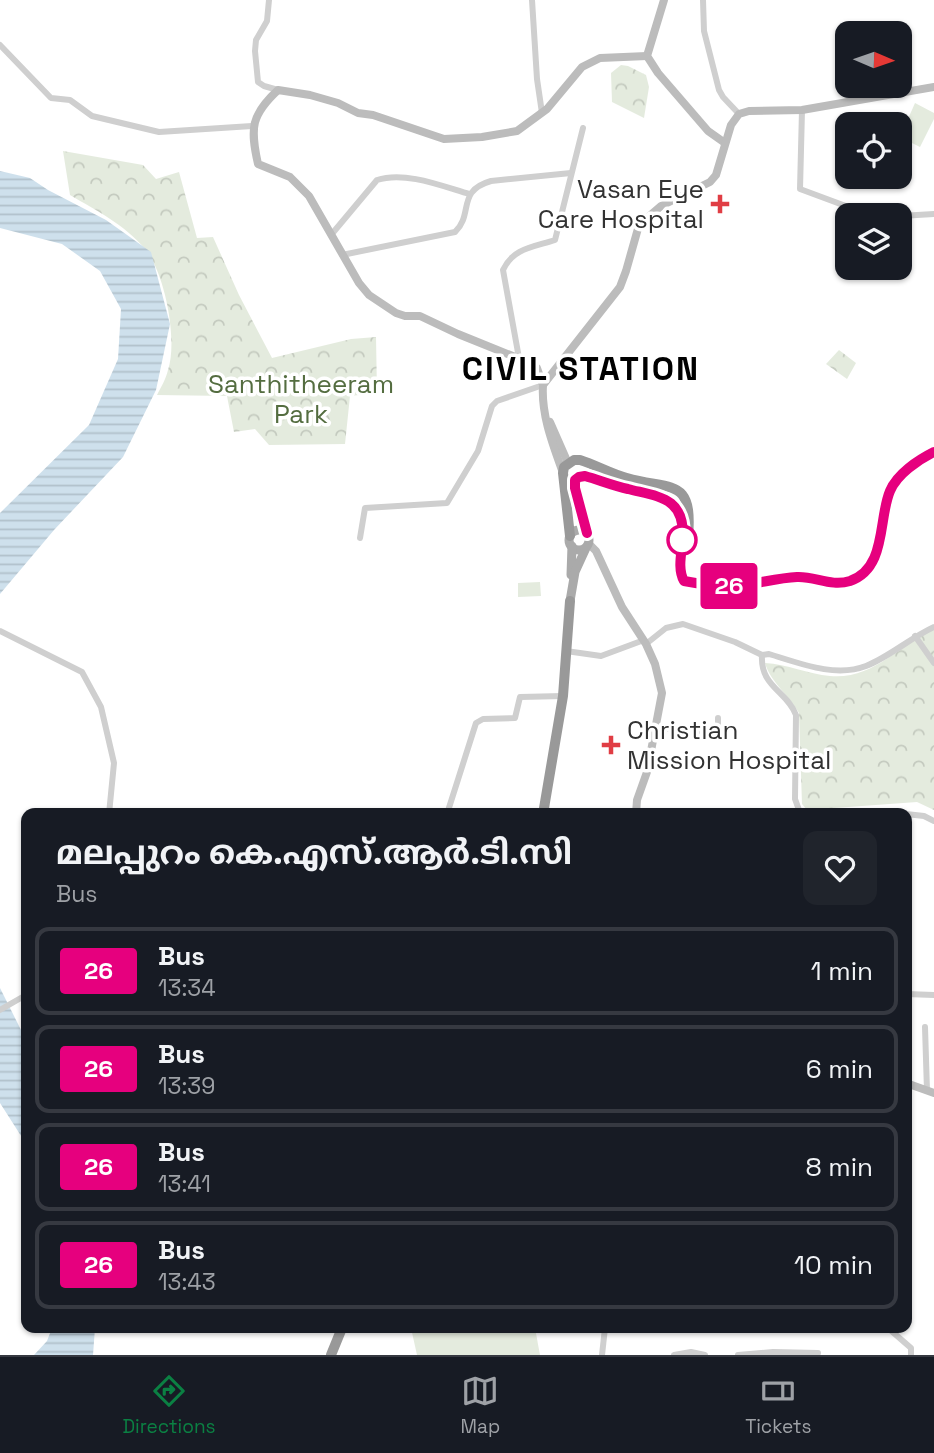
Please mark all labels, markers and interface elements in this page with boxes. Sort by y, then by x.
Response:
north arrow [835,21,912,98]
map controls [835,21,912,280]
button: locate [835,112,912,189]
place label: Vasan Eye Care Hospital [538,172,704,236]
marker: Vasan Eye Care Hospital [710,194,730,214]
button: layers [835,203,912,280]
district label: CIVIL STATION [462,348,700,390]
park label: Santhitheeram Park [208,367,394,431]
unlabelled marker [667,525,697,555]
line badge: 26 [698,563,760,609]
text: 26 [714,570,744,601]
place label: Christian Mission Hospital [627,713,831,777]
marker: Christian Mission Hospital [601,735,621,755]
button: heart [803,831,877,905]
text: മലപ്പുറം കെ.എസ്.ആർ.ടി.സി [56,832,572,874]
text: Bus [56,879,97,909]
text: Bus [158,939,205,973]
text: 1 min [811,954,873,988]
text: 26 [84,955,113,986]
text: 13:34 [158,973,216,1003]
text: Bus [158,1037,205,1071]
text: 6 min [806,1052,873,1086]
text: 26 [84,1053,113,1084]
text: 13:39 [158,1071,215,1101]
text: Bus [158,1135,205,1169]
text: 8 min [805,1150,873,1184]
text: 26 [84,1151,113,1182]
text: 13:41 [158,1169,211,1199]
text: Bus [158,1233,205,1267]
text: 10 min [794,1248,873,1282]
text: 26 [84,1249,113,1280]
text: 13:43 [158,1267,216,1297]
tab: Directions [122,1372,216,1439]
tab: Map [461,1372,500,1439]
tab: Tickets [745,1372,812,1439]

